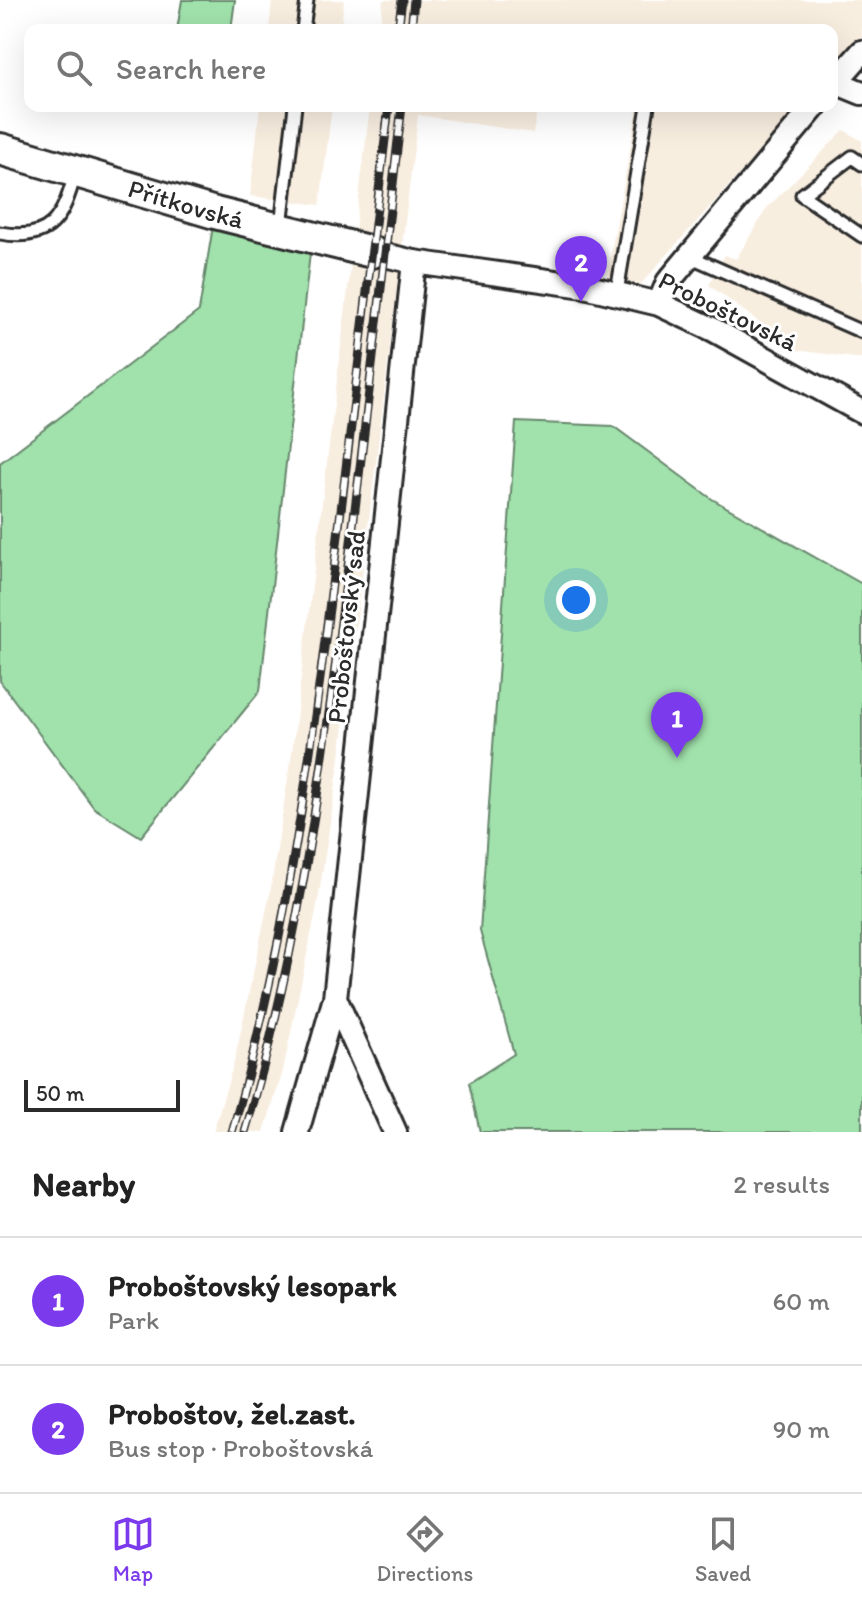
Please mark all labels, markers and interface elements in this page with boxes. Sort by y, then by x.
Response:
search box [24,24,838,112]
icon: search [52,46,96,90]
text: Search here [116,50,266,87]
street label: Přítkovská [125,172,247,236]
pin: 2 [555,236,607,302]
street label: Proboštovská [653,264,803,359]
street label: Proboštovský sad [320,529,372,725]
your location [556,580,596,620]
pin: 1 [651,692,703,758]
scale bar [24,1076,180,1112]
text: 50 m [36,1080,85,1107]
text: Nearby [32,1164,135,1205]
text: 2 results [733,1168,830,1200]
text: Proboštovský lesopark [108,1267,397,1304]
text: 1 [52,1285,64,1317]
text: 60 m [773,1285,830,1317]
text: Park [108,1304,159,1336]
text: Proboštov, žel.zast. [108,1395,356,1432]
text: 2 [51,1413,65,1445]
text: 90 m [773,1413,830,1445]
text: Bus stop · Proboštovská [108,1432,373,1464]
tab: Map [111,1512,155,1587]
tab: Directions [377,1512,473,1587]
tab: Saved [695,1512,751,1587]

